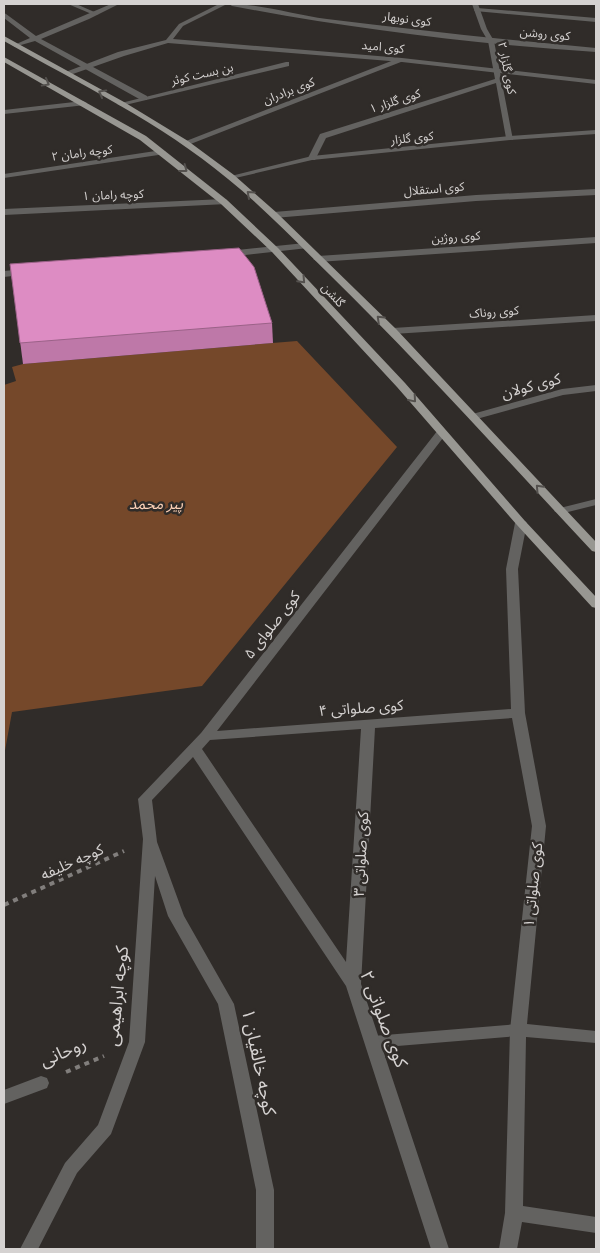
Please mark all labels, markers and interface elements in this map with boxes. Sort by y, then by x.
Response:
street label: کوی نوبهار [381,9,433,29]
street label: کوی روشن [519,25,572,43]
street label: کوی امید [361,38,406,56]
street label: کوی گلزار ۲ [495,41,519,96]
street label: بن بست کوثر [168,60,235,88]
street label: کوی برادران [261,74,318,107]
one-way arrow [41,77,50,87]
street label: کوی گلزار ۱ [368,86,423,116]
one-way arrow [98,89,107,99]
street label: کوی گلزار [389,129,435,147]
street label: کوچه رامان ۲ [51,142,115,165]
one-way arrow [178,163,187,171]
street label: کوی استقلال [403,179,466,199]
street label: کوچه رامان ۱ [82,187,145,204]
one-way arrow [247,191,256,200]
street label: کوی روژین [431,228,482,246]
one-way arrow [296,274,305,283]
street label: گلشن [318,280,348,311]
street label: کوی روناک [469,303,520,321]
one-way arrow [377,316,386,325]
street label: کوی کولان [499,369,563,403]
one-way arrow [407,393,416,402]
one-way arrow [536,485,545,494]
park label: پیر محمد [129,495,183,514]
street label: کوی صلوای ۵ [240,587,305,662]
street label: کوی صلواتی ۴ [318,696,405,720]
street label: کوی صلواتی ۳ [350,810,372,897]
street label: کوچه خلیفه [38,840,107,885]
street label: کوی صلواتی ۱ [520,841,546,928]
street label: کوچه ابراهیمی [101,944,133,1047]
street label: کوی صلواتی ۲ [355,967,413,1071]
street label: کوچه خالقیان ۱ [237,1007,281,1118]
street label: روحانی [36,1032,90,1072]

